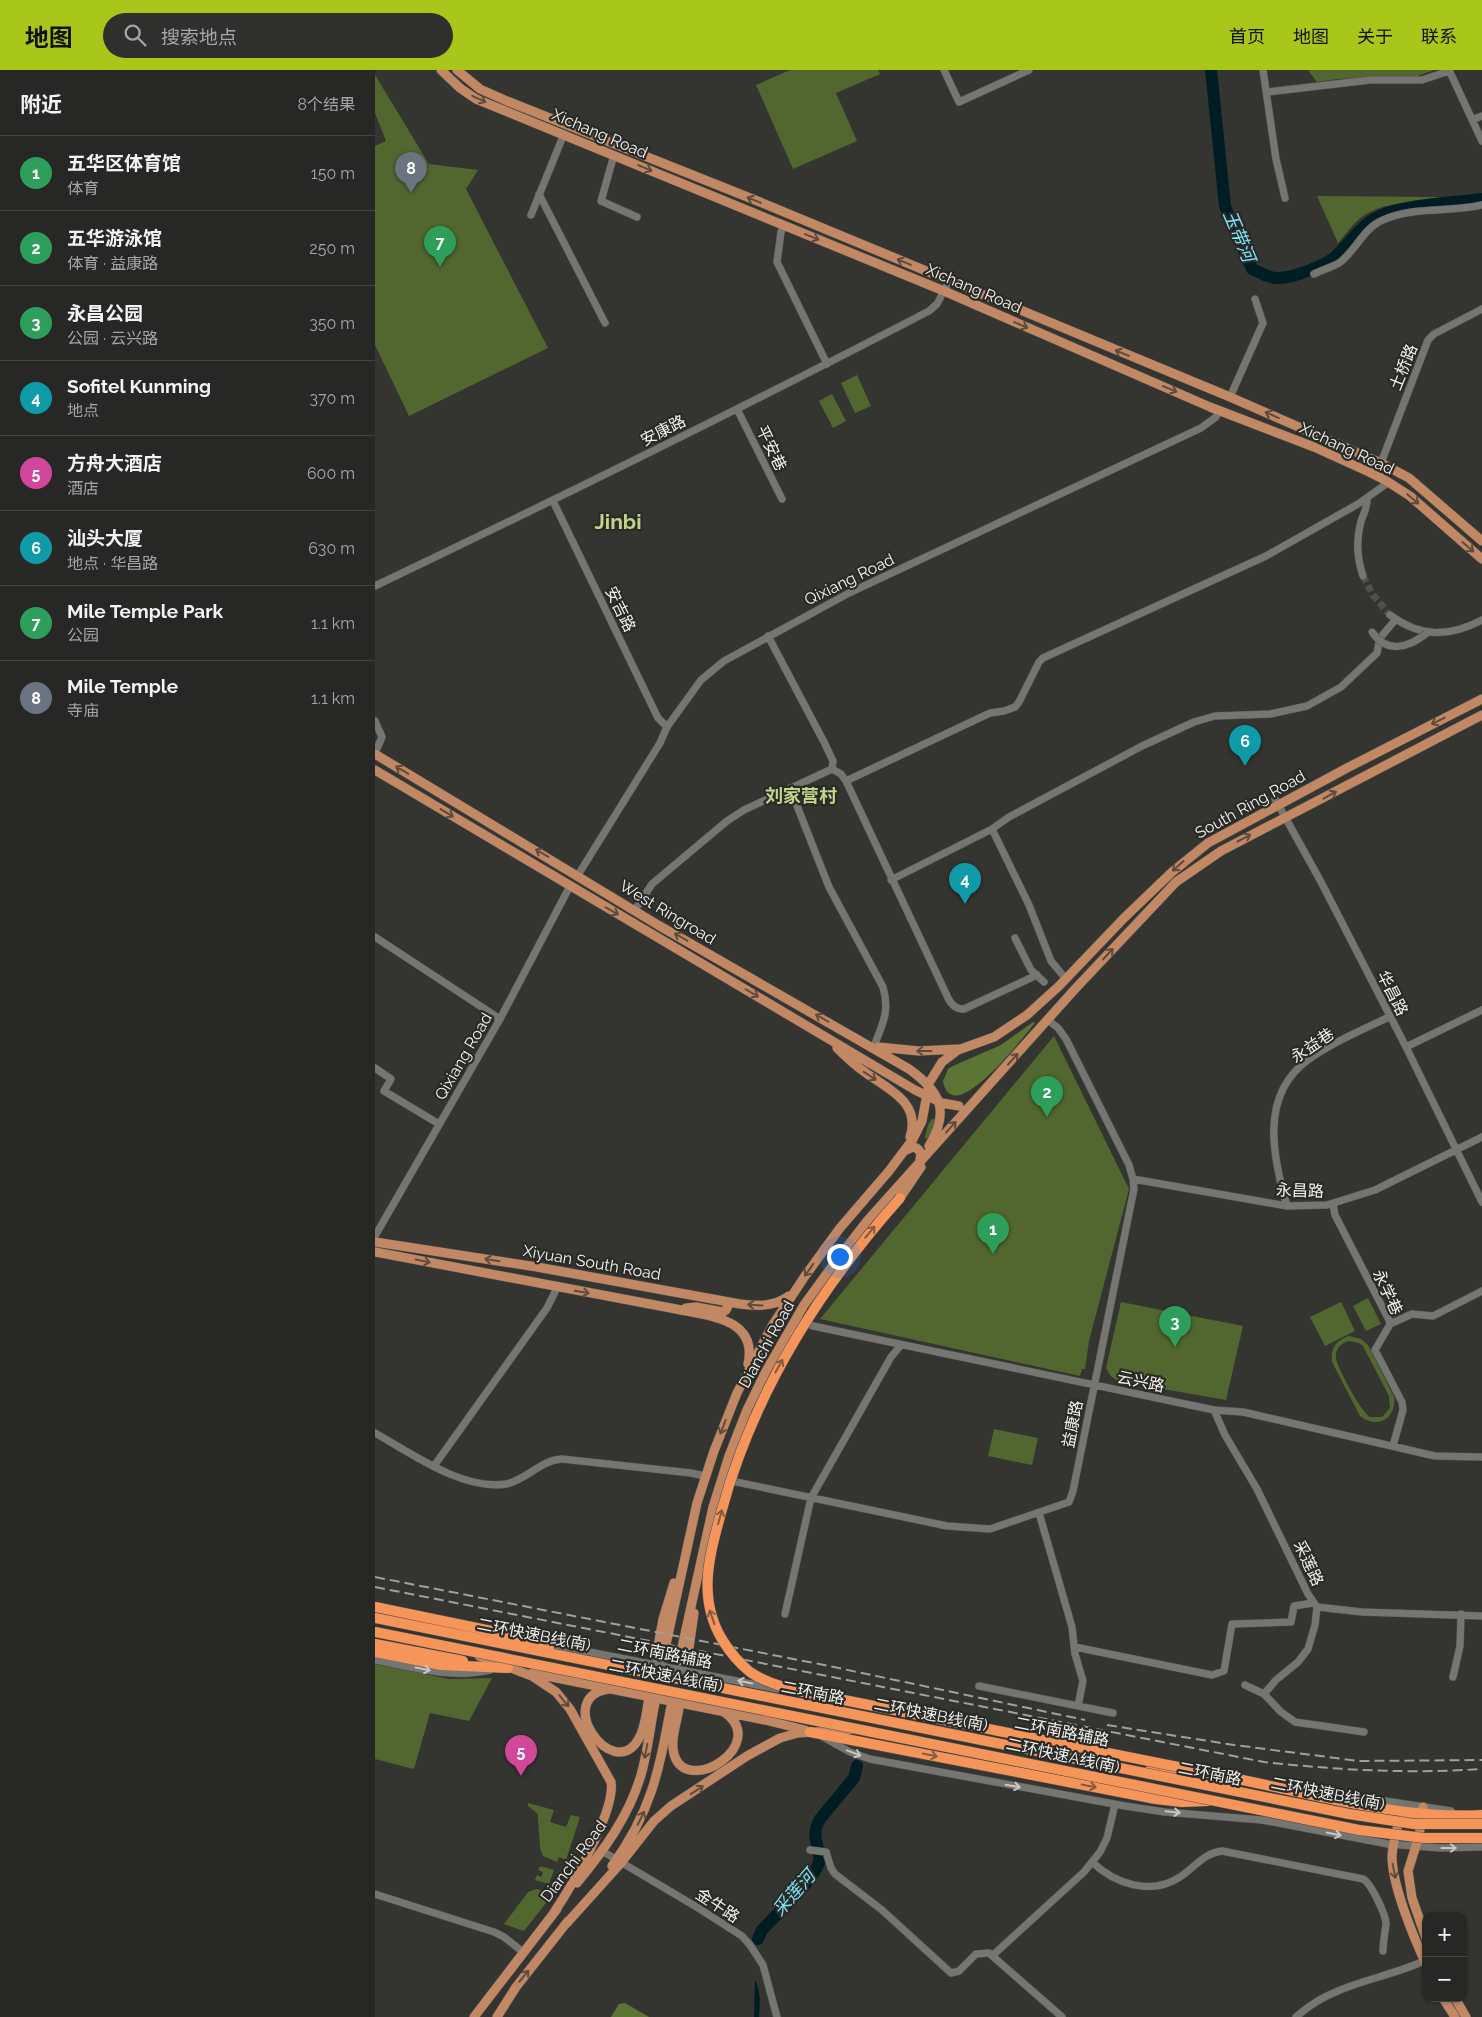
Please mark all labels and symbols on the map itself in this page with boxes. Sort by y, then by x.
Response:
one-way arrow [471,95,486,105]
street label: Xichang Road [549,105,651,162]
pin: 8 [395,152,427,193]
one-way arrow [637,163,652,173]
one-way arrow [747,194,762,203]
water label: 玉带河 [1219,207,1261,268]
pin: 7 [424,226,456,267]
one-way arrow [804,232,819,242]
one-way arrow [897,257,913,266]
street label: Xichang Road [923,260,1025,317]
one-way arrow [1013,320,1028,330]
street label: 土桥路 [1386,341,1421,393]
one-way arrow [1115,348,1130,357]
one-way arrow [1162,385,1177,395]
one-way arrow [1265,410,1280,420]
street label: 安康路 [638,411,689,450]
street label: Xichang Road [1297,418,1397,479]
street label: 平安巷 [752,422,791,474]
one-way arrow [1406,494,1419,505]
district label: Jinbi [594,509,642,534]
one-way arrow [1461,541,1474,553]
street label: Qixiang Road [801,550,897,609]
street label: 安吉路 [601,583,640,635]
one-way arrow [1431,717,1446,726]
pin: 6 [1229,725,1261,766]
one-way arrow [395,765,410,774]
street label: South Ring Road [1192,766,1309,843]
district label: 刘家营村 [765,785,837,806]
one-way arrow [1322,790,1337,799]
one-way arrow [439,809,454,819]
one-way arrow [1237,833,1251,843]
one-way arrow [535,848,549,858]
one-way arrow [1172,861,1185,872]
pin: 4 [949,863,981,904]
street label: West Ringroad [616,876,719,949]
one-way arrow [604,907,619,917]
one-way arrow [674,932,688,942]
one-way arrow [1102,947,1114,960]
street label: 华昌路 [1373,968,1412,1019]
one-way arrow [745,989,759,999]
street label: Qixiang Road [431,1009,496,1103]
one-way arrow [814,1013,829,1023]
street label: 永益巷 [1287,1024,1337,1067]
one-way arrow [916,1046,932,1056]
one-way arrow [1007,1052,1019,1065]
one-way arrow [863,1071,877,1081]
pin: 2 [1031,1076,1063,1117]
one-way arrow [945,1121,957,1134]
street label: 永昌路 [1276,1180,1324,1201]
pin: 1 [977,1213,1009,1254]
one-way arrow [865,1225,876,1238]
street label: Xiyuan South Road [521,1241,662,1284]
your location [827,1244,853,1270]
one-way arrow [484,1254,500,1264]
one-way arrow [414,1257,430,1266]
one-way arrow [804,1262,814,1276]
street label: 永学巷 [1369,1266,1406,1318]
one-way arrow [574,1288,590,1297]
street label: Dianchi Road [735,1297,798,1391]
one-way arrow [747,1300,763,1309]
pin: 3 [1159,1306,1191,1347]
one-way arrow [774,1358,784,1373]
street label: 云兴路 [1115,1367,1166,1396]
street label: 益康路 [1059,1399,1086,1449]
one-way arrow [717,1419,727,1434]
one-way arrow [716,1509,725,1525]
street label: 采莲路 [1290,1537,1327,1589]
one-way arrow [707,1610,716,1626]
street label: 二环快速B线(南) [476,1614,592,1655]
street label: 二环南路辅路 [616,1635,714,1672]
street label: 二环快速A线(南) [607,1655,724,1696]
one-way arrow [414,1665,430,1675]
one-way arrow [738,1677,754,1687]
street label: 二环南路 [780,1677,846,1708]
street label: 二环快速B线(南) [873,1694,989,1735]
one-way arrow [558,1695,569,1708]
street label: 二环南路辅路 [1013,1713,1111,1750]
street label: 二环快速A线(南) [1004,1734,1121,1777]
pin: 5 [505,1735,537,1776]
one-way arrow [641,1743,651,1759]
one-way arrow [846,1750,861,1759]
one-way arrow [922,1750,938,1760]
street label: 二环南路 [1177,1758,1243,1789]
street label: 二环快速B线(南) [1270,1773,1386,1814]
one-way arrow [1004,1781,1020,1791]
one-way arrow [1081,1782,1097,1791]
one-way arrow [689,1784,703,1794]
one-way arrow [1165,1807,1181,1817]
one-way arrow [637,1811,646,1826]
street label: Dianchi Road [537,1817,610,1906]
one-way arrow [1325,1830,1341,1840]
one-way arrow [1440,1843,1457,1853]
water label: 采莲河 [768,1863,821,1920]
one-way arrow [1390,1863,1399,1879]
street label: 金牛路 [692,1884,743,1926]
one-way arrow [518,1970,529,1983]

